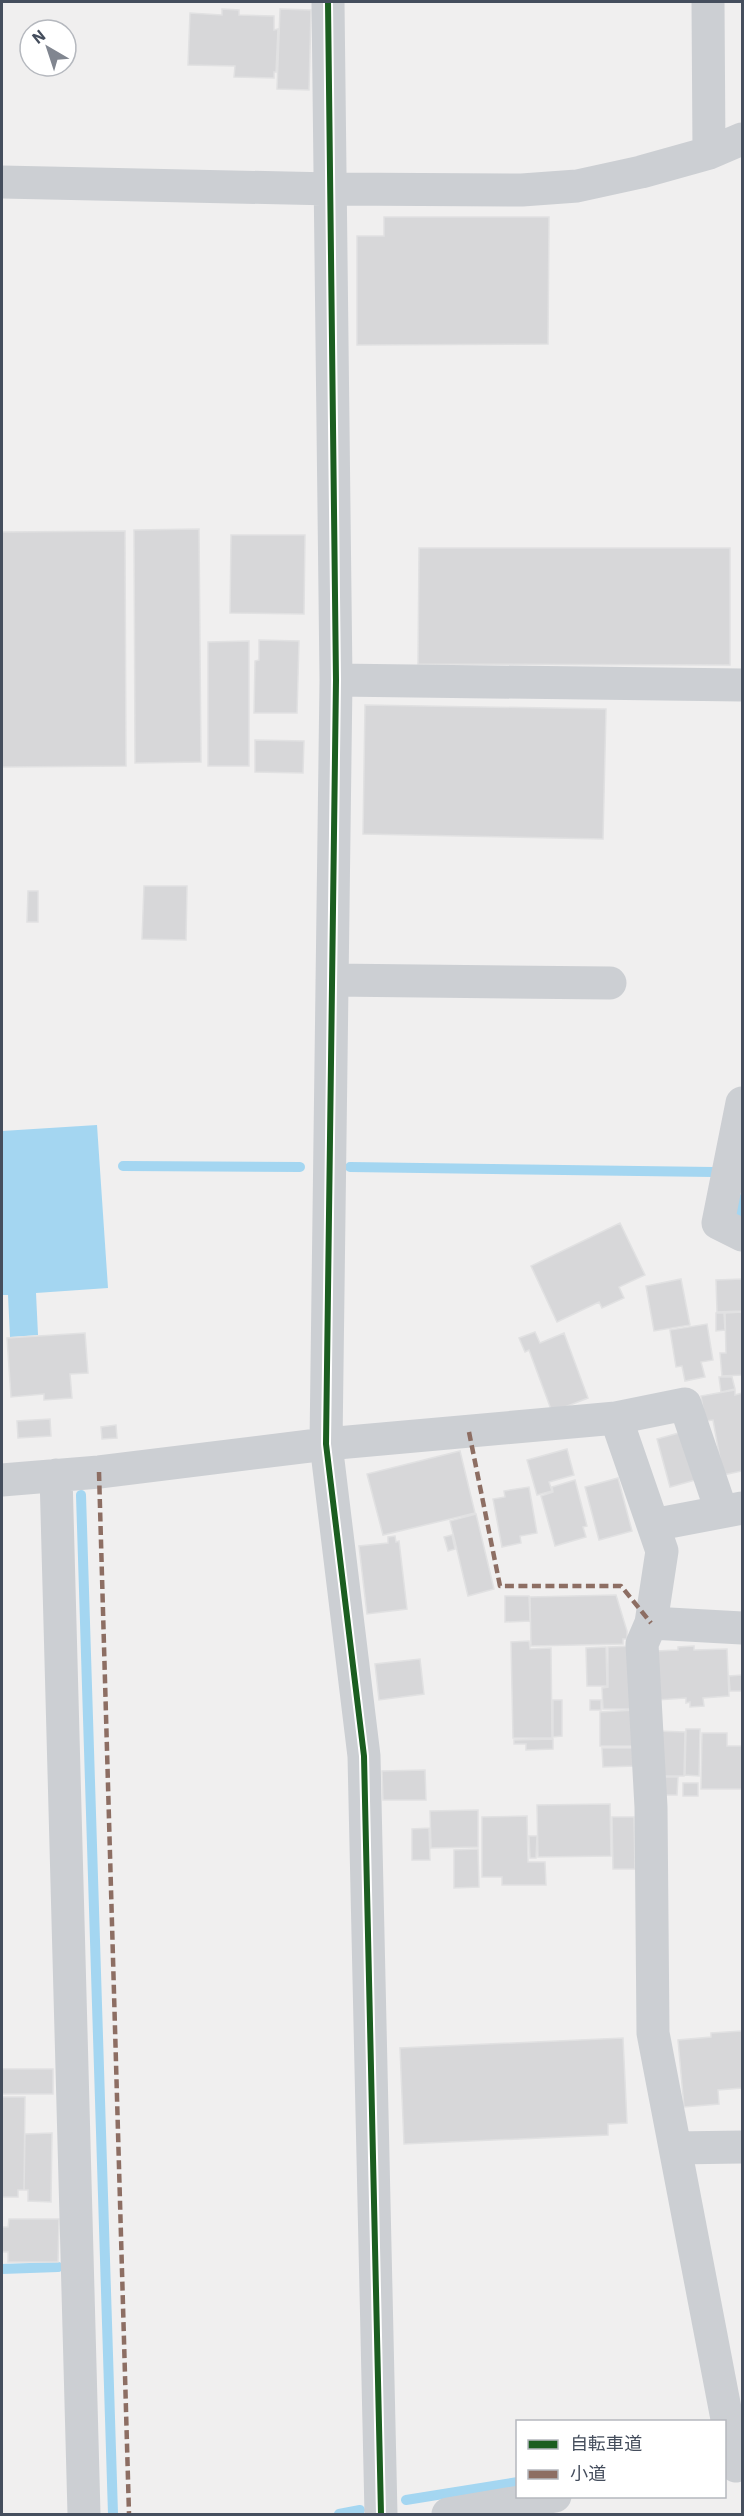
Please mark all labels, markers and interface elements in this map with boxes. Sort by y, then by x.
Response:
north arrow [18,18,78,78]
text: N [28,25,49,48]
legend [516,2420,726,2498]
text: 自転車道 [570,2432,642,2455]
text: 小道 [570,2462,606,2485]

